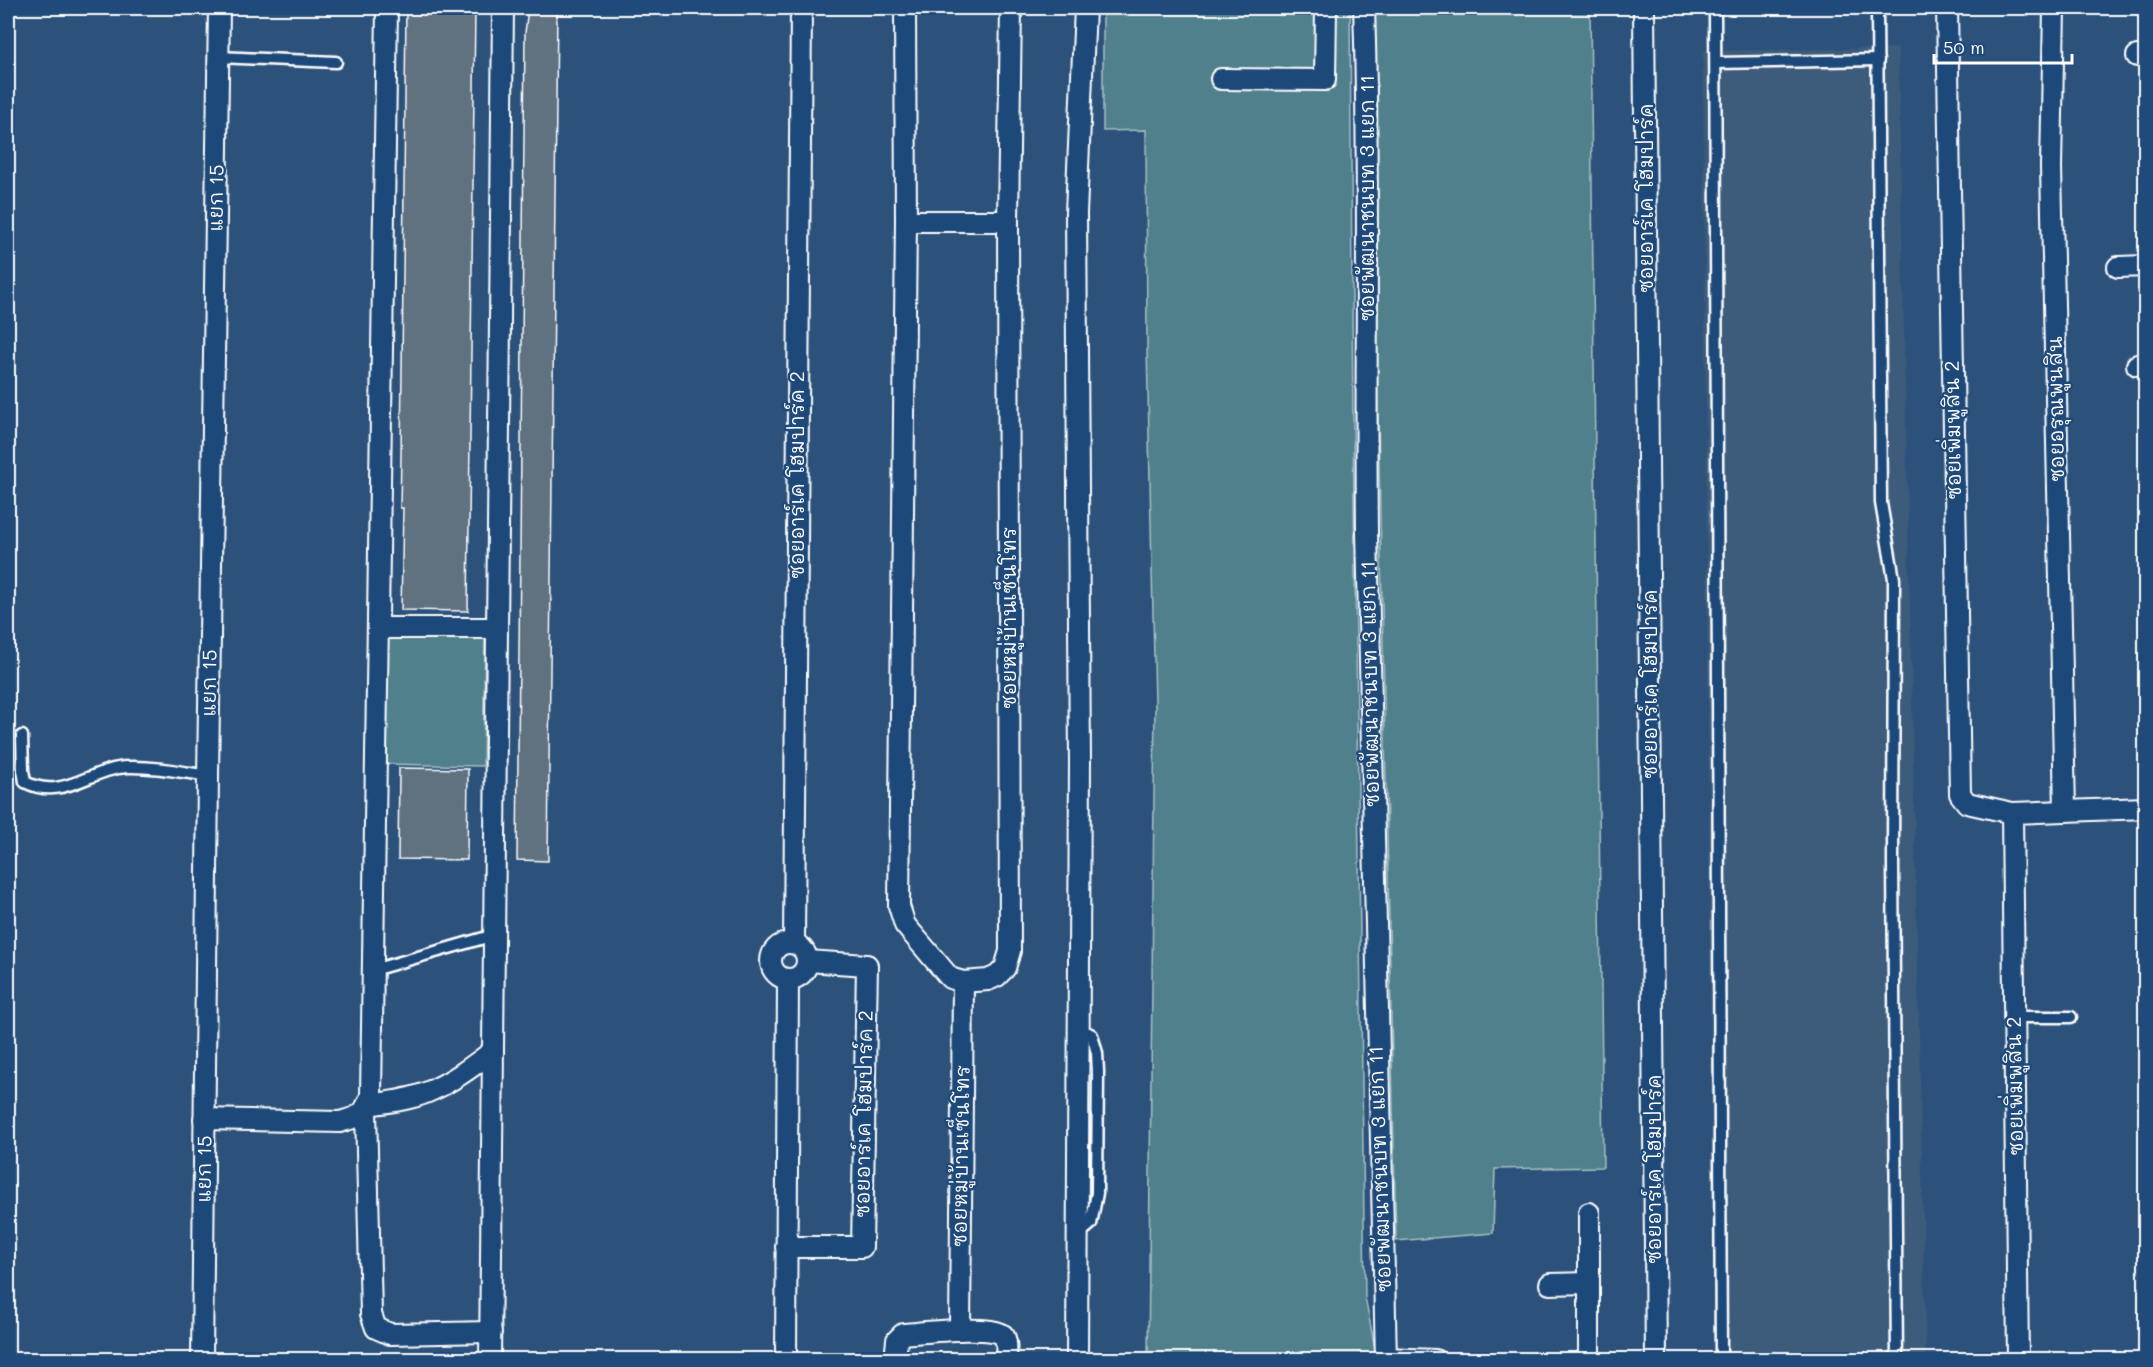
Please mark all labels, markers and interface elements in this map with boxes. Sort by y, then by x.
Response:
scale bar [1934,27,2072,65]
text: 50 m [1943,35,1985,59]
street label: ซอยพัฒนาชนบท 3 แยก 11 [1353,75,1379,321]
street label: ซอยอาร์เค โฮมปาร์ค [1632,103,1658,293]
street label: แยก 15 [201,164,229,232]
street label: ซอยอรุณพูนสิน [2041,336,2073,482]
street label: ซอยเพิ่มพูสิน 2 [1934,360,1969,500]
street label: ซอยอาร์เค โฮมปาร์ค 2 [783,371,809,579]
street label: ซอยหมู่บ้านเซ็นโทร [992,527,1024,709]
street label: ซอยพัฒนาชนบท 3 แยก 11 [1354,561,1384,807]
street label: ซอยอาร์เค โฮมปาร์ค [1636,589,1662,779]
street label: แยก 15 [194,649,222,717]
street label: ซอยอาร์เค โฮมปาร์ค 2 [848,1010,878,1218]
street label: ซอยเพิ่มพูสิน 2 [1996,1016,2031,1156]
street label: ซอยพัฒนาชนบท 3 แยก 11 [1362,1045,1396,1293]
street label: ซอยหมู่บ้านเซ็นโทร [943,1065,978,1247]
street label: ซอยอาร์เค โฮมปาร์ค [1640,1074,1666,1264]
street label: แยก 15 [189,1135,217,1203]

